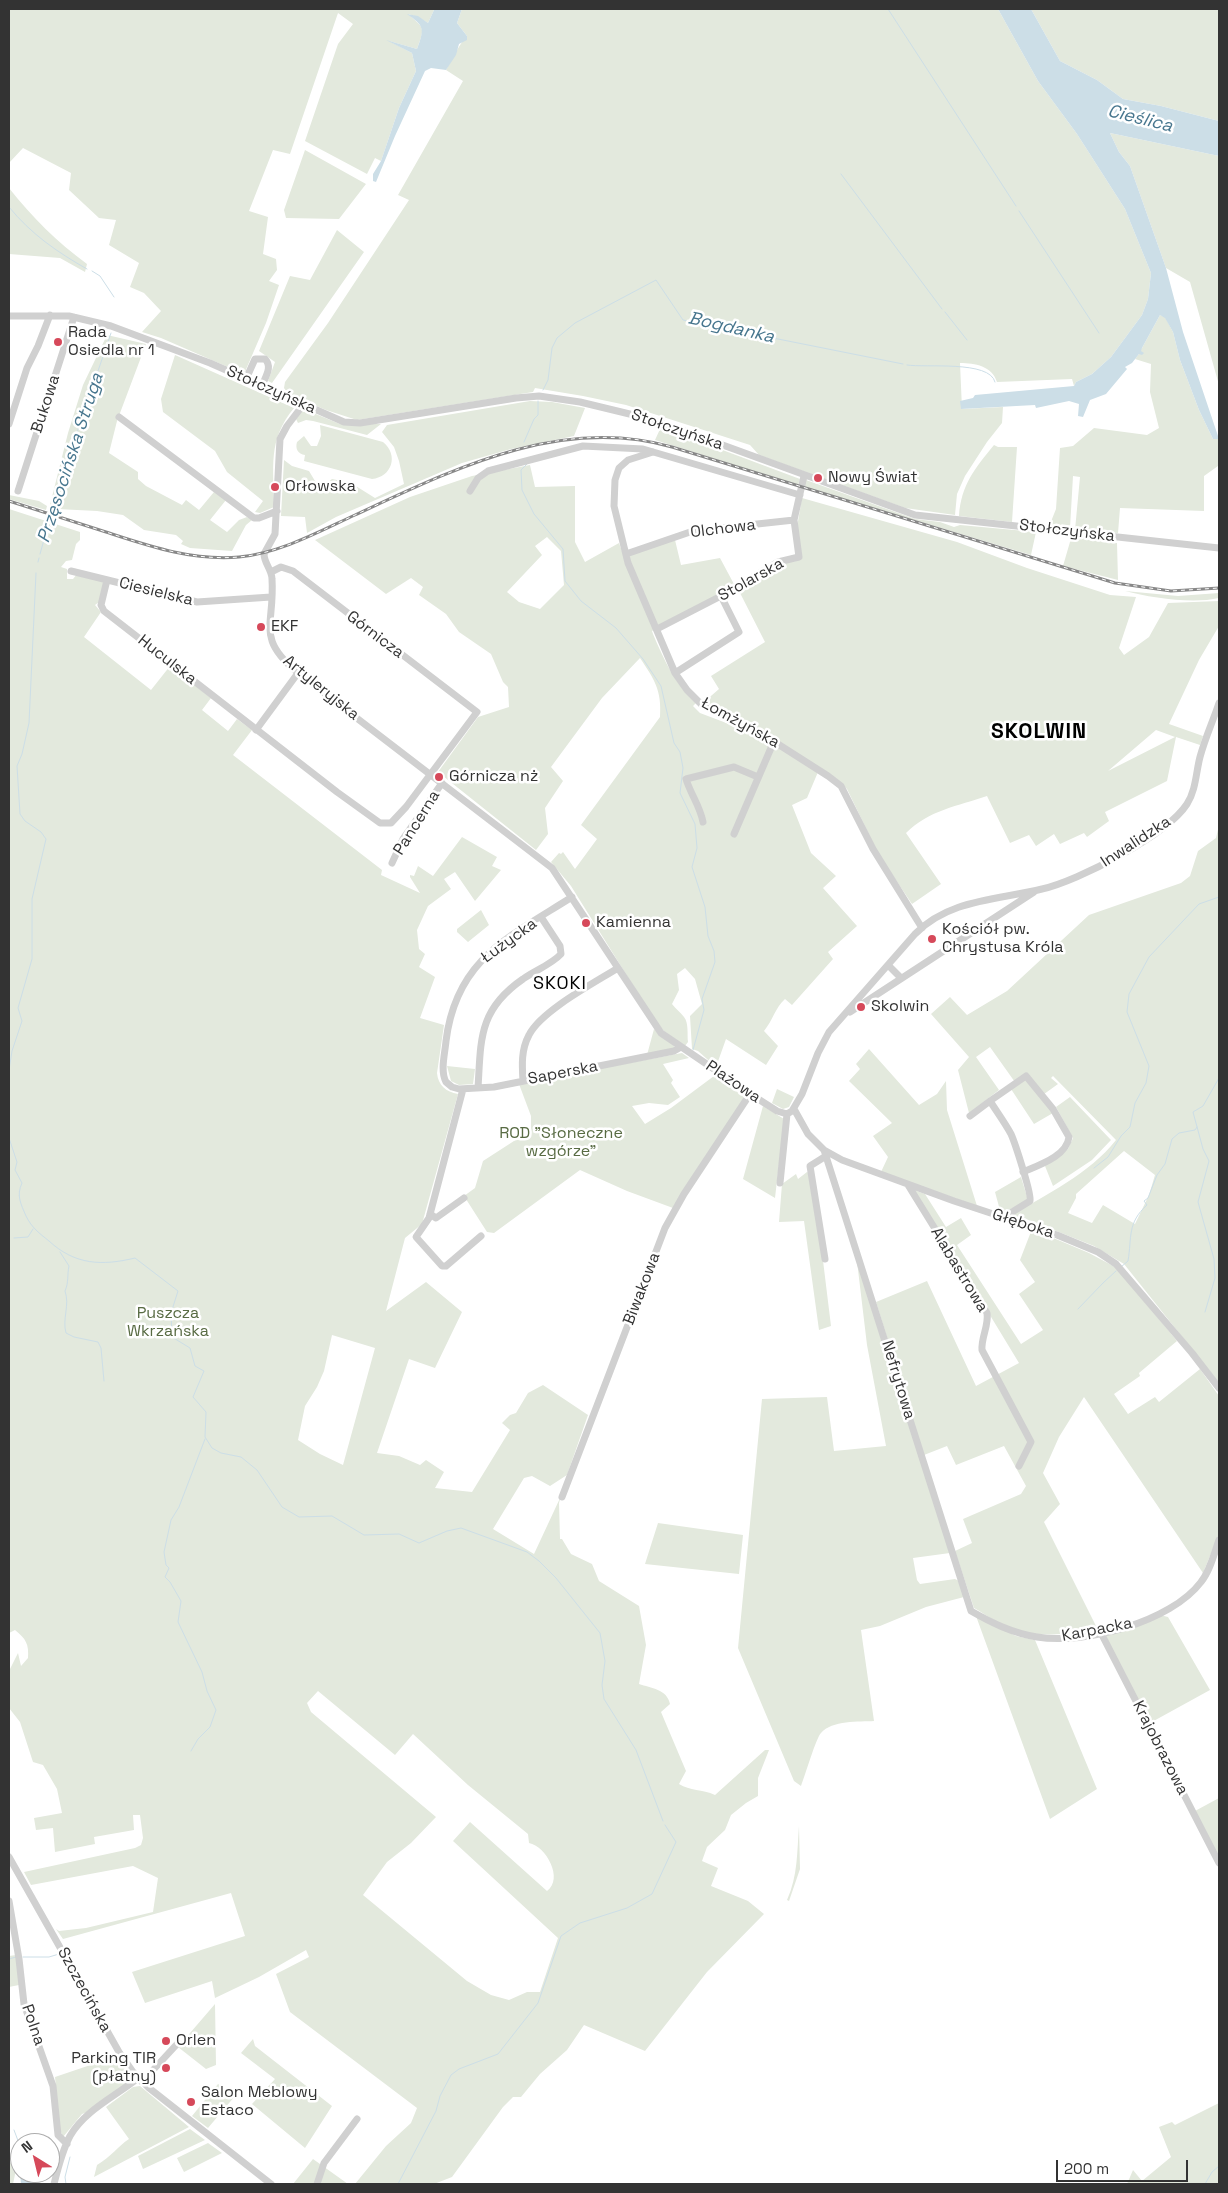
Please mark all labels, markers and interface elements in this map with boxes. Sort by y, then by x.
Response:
water label: Cieślica [1105,101,1175,137]
water label: Bogdanka [686,308,776,348]
place label: Rada Osiedla nr 1 [68,323,155,361]
marker: Rada Osiedla nr 1 [52,336,64,348]
street label: Stołczyńska [223,362,319,418]
water label: Przęsocińska Struga [33,370,109,546]
street label: Bukowa [28,372,64,436]
street label: Stołczyńska [629,405,725,455]
place label: Nowy Świat [828,468,918,488]
marker: Nowy Świat [812,472,824,484]
place label: Orłowska [285,477,356,497]
marker: Orłowska [269,481,281,493]
street label: Olchowa [689,515,757,543]
street label: Stołczyńska [1018,516,1116,546]
street label: Stolarska [715,554,787,606]
street label: Ciesielska [117,574,195,610]
street label: Górnicza [342,607,408,663]
place label: EKF [271,617,298,637]
marker: EKF [255,621,267,633]
street label: Huculska [134,631,200,689]
street label: Artyleryjska [279,651,363,725]
street label: Łomżyńska [697,693,783,753]
district label: SKOLWIN [990,719,1088,745]
place label: Górnicza nż [449,767,538,787]
marker: Górnicza nż [433,771,445,783]
street label: Pancerna [390,787,444,859]
street label: Inwalidzka [1097,812,1175,872]
place label: Kamienna [596,913,671,933]
street label: Łużycka [477,914,541,968]
marker: Kamienna [580,917,592,929]
place label: Kościół pw. Chrystusa Króla [942,920,1063,958]
marker: Kościół pw. Chrystusa Króla [926,933,938,945]
district label: SKOKI [532,973,588,995]
place label: Skolwin [871,997,929,1017]
marker: Skolwin [855,1001,867,1013]
street label: Saperska [526,1057,600,1089]
street label: Plażowa [702,1057,764,1107]
park label: ROD "Słoneczne wzgórze" [499,1124,623,1162]
street label: Głęboka [990,1205,1056,1243]
street label: Alabastrowa [926,1224,992,1316]
street label: Biwakowa [619,1250,665,1328]
park label: Puszcza Wkrzańska [127,1304,209,1342]
street label: Nefrytowa [877,1338,919,1422]
street label: Karpacka [1060,1614,1134,1646]
street label: Krajobrazowa [1128,1698,1192,1798]
street label: Szczecińska [53,1944,115,2036]
street label: Polna [17,2002,49,2048]
place label: Orlen [176,2031,216,2051]
marker: Orlen [160,2035,172,2047]
place label: Parking TIR (płatny) [71,2049,156,2087]
marker: Parking TIR (płatny) [160,2062,172,2074]
place label: Salon Meblowy Estaco [201,2083,318,2121]
marker: Salon Meblowy Estaco [185,2096,197,2108]
north arrow [10,2133,60,2183]
text: N [18,2137,36,2157]
scale bar [1058,2150,1190,2182]
text: 200 m [1064,2159,1109,2178]

